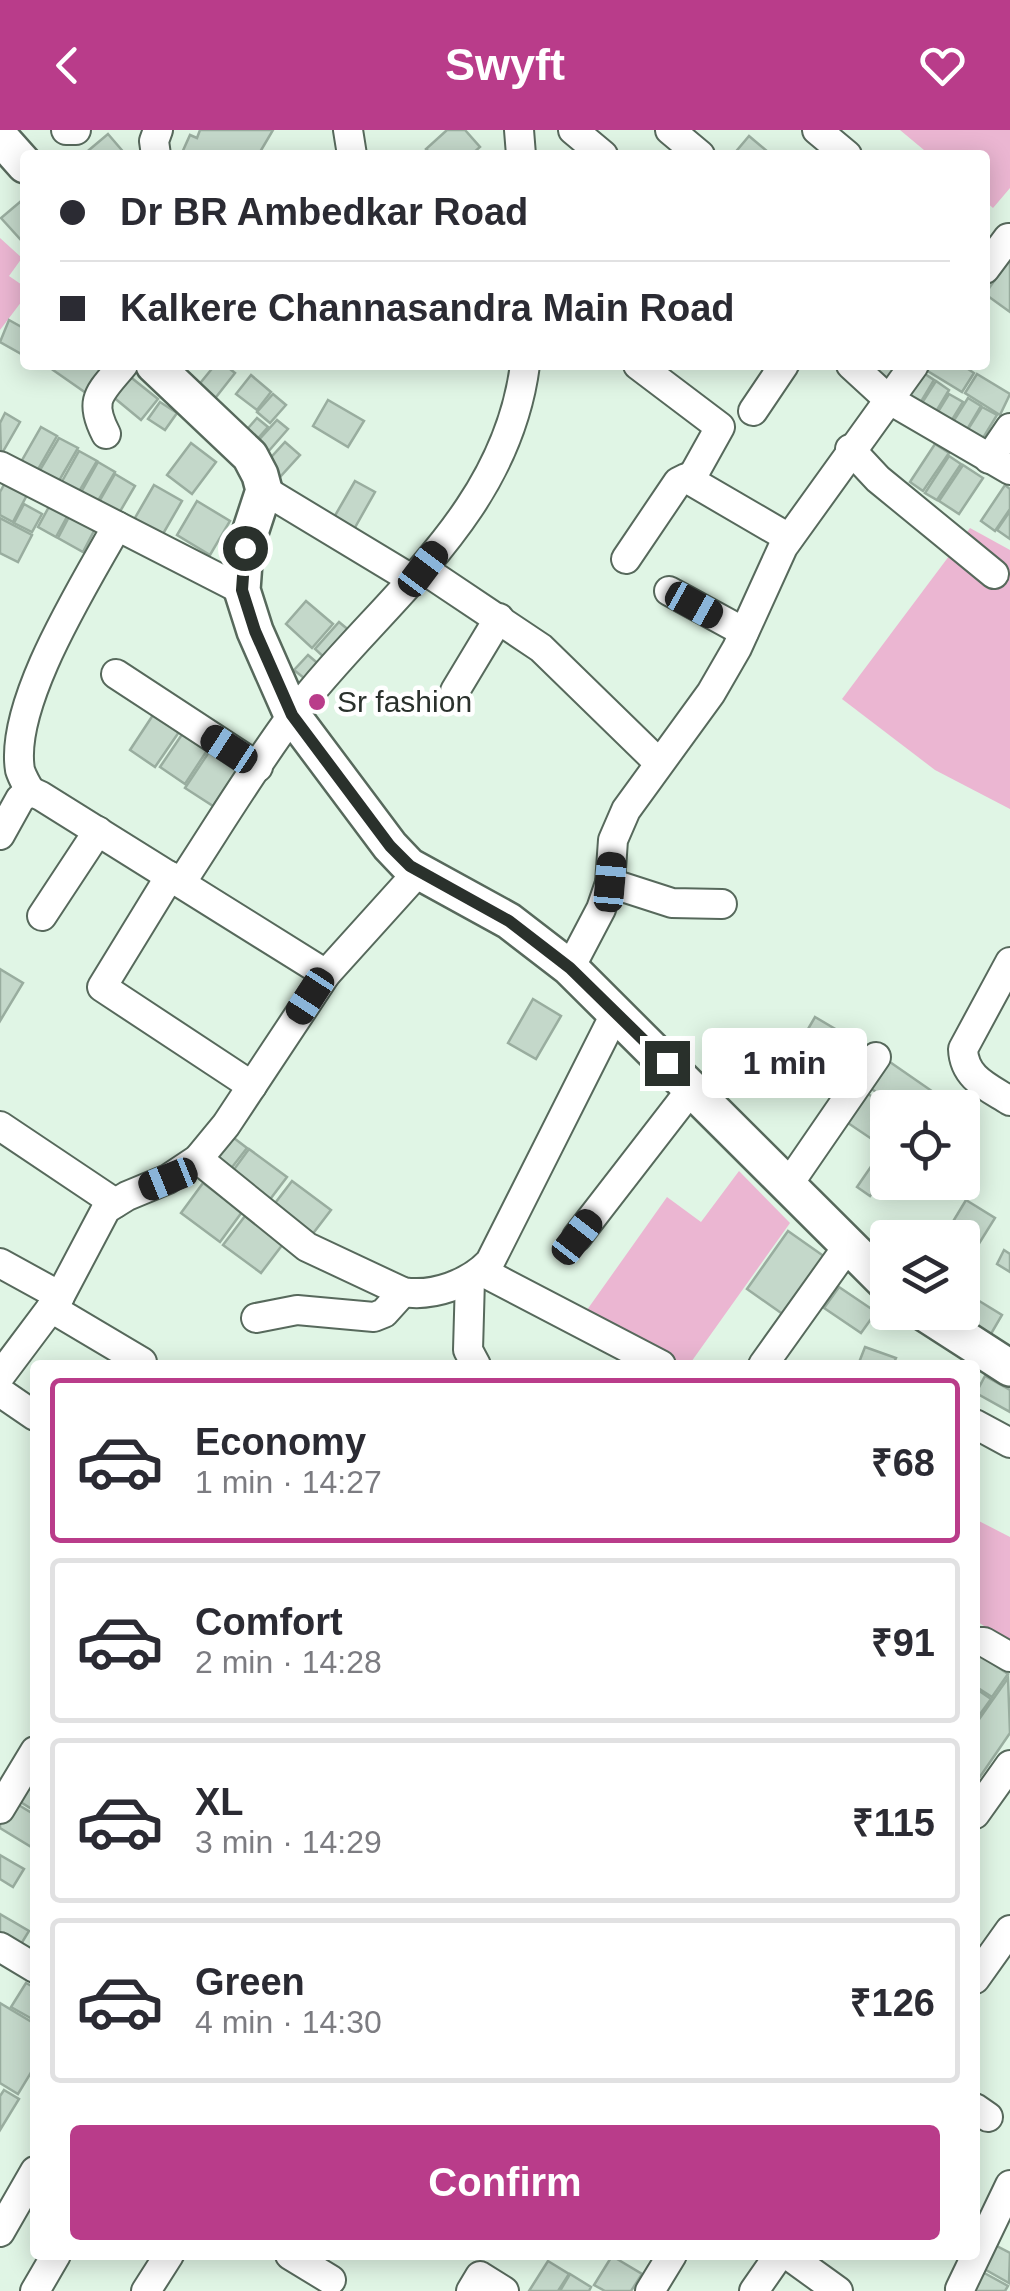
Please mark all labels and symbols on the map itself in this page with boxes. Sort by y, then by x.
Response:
route start [223,526,268,571]
car [393,536,453,602]
car [660,577,728,633]
place label: Sr fashion [337,685,472,718]
marker: Sr fashion [306,691,328,713]
car [196,720,262,778]
car [592,851,628,913]
car [281,963,339,1029]
callout: 1 min [702,1028,867,1098]
route end [645,1041,690,1086]
car [135,1154,201,1204]
car [547,1204,607,1270]

